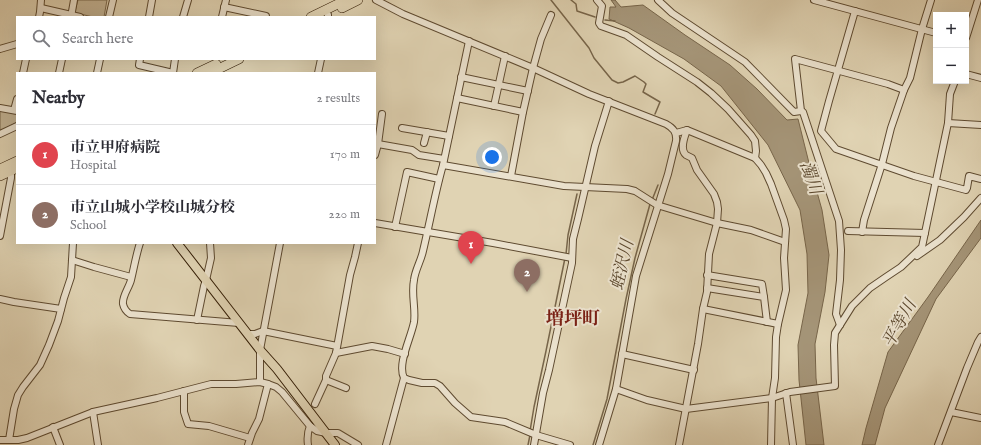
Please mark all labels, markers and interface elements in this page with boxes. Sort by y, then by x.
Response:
map controls [933,12,969,84]
button: + [933,12,969,48]
search box [16,16,376,60]
icon: search [30,27,52,49]
text: Search here [62,29,133,48]
button: − [933,48,969,84]
text: Nearby [32,88,85,109]
text: 2 results [316,90,360,107]
text: 市立甲府病院 [70,138,160,157]
text: 1 [43,146,47,163]
text: 170 m [330,146,360,163]
your location [482,147,502,167]
text: Hospital [70,157,117,174]
water label: 濁川 [794,158,826,199]
text: 市立山城小学校山城分校 [70,198,235,217]
text: 2 [42,206,48,223]
text: 220 m [329,206,360,223]
text: School [70,217,107,234]
pin: 1 [458,231,484,264]
water label: 蛭沢川 [607,236,639,292]
pin: 2 [514,259,540,292]
water label: 平等川 [878,295,923,351]
district label: 増坪町 [546,308,600,331]

